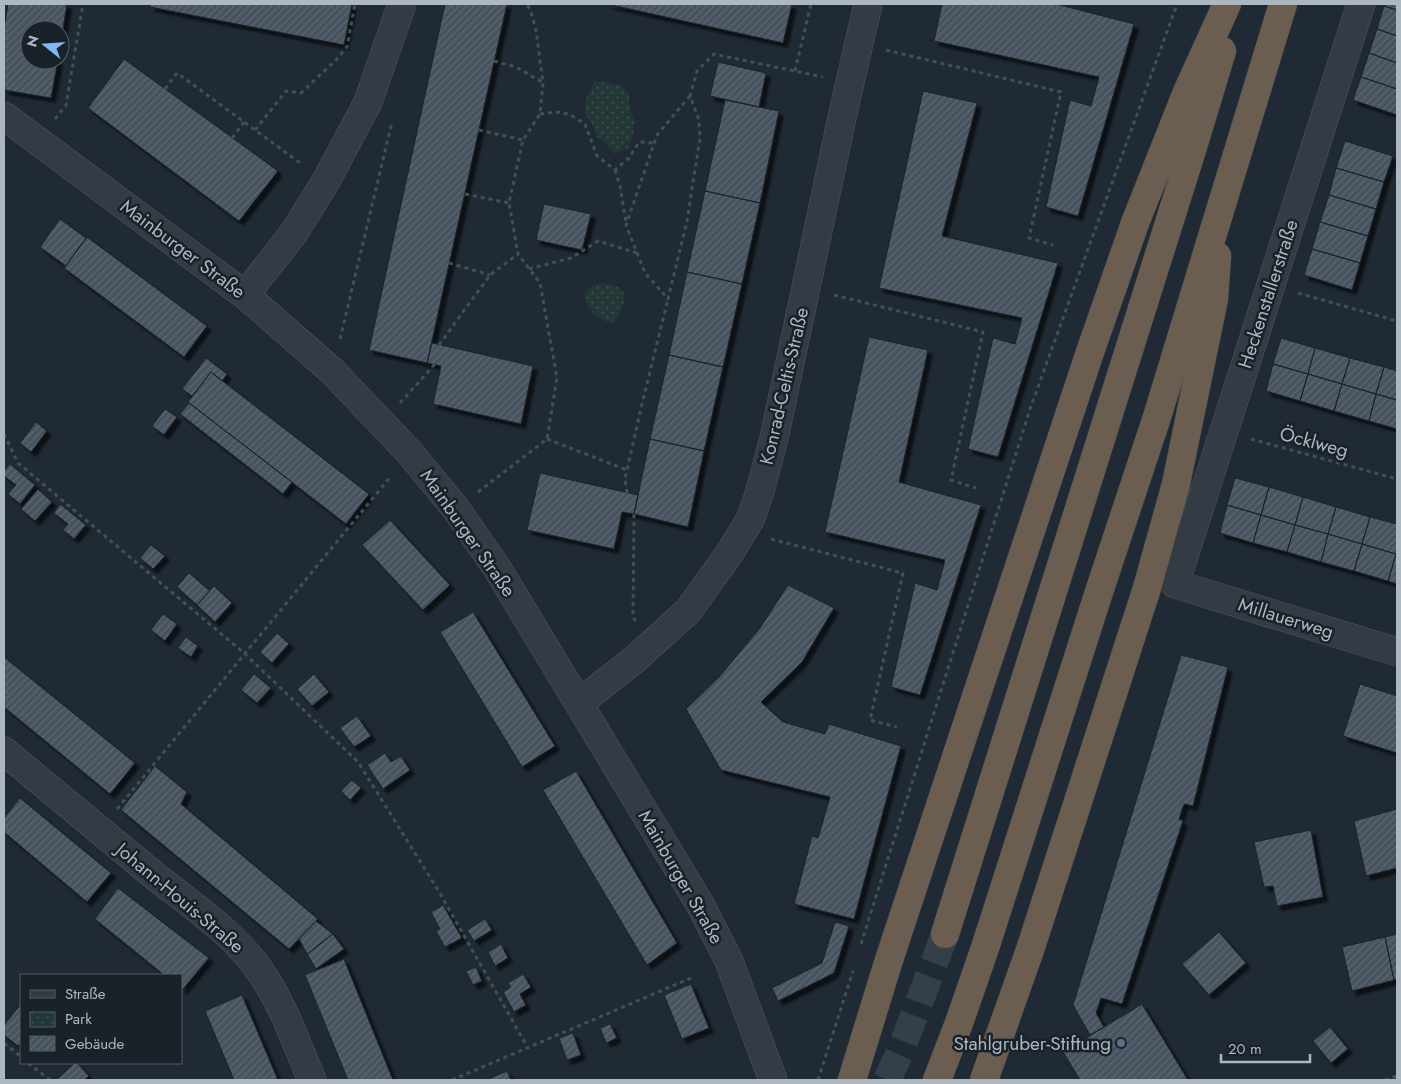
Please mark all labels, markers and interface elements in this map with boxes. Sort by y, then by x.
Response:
north arrow [20,20,70,70]
text: N [21,33,44,49]
street label: Mainburger Straße [115,193,251,305]
street label: Heckenstallerstraße [1231,216,1305,372]
street label: Konrad-Celtis-Straße [753,305,815,467]
street label: Öcklweg [1277,420,1351,464]
street label: Mainburger Straße [414,464,522,603]
street label: Millauerweg [1235,591,1337,645]
street label: Mainburger Straße [632,805,730,949]
street label: Johann-Houis-Straße [108,834,250,960]
legend [20,974,182,1064]
text: Straße [65,983,106,1005]
text: Park [65,1008,92,1030]
place label: Stahlgruber-Stiftung [953,1030,1111,1057]
scale bar [1221,1032,1310,1064]
text: Gebäude [65,1033,125,1055]
marker: Stahlgruber-Stiftung [1115,1037,1127,1049]
text: 20 m [1228,1038,1262,1060]

